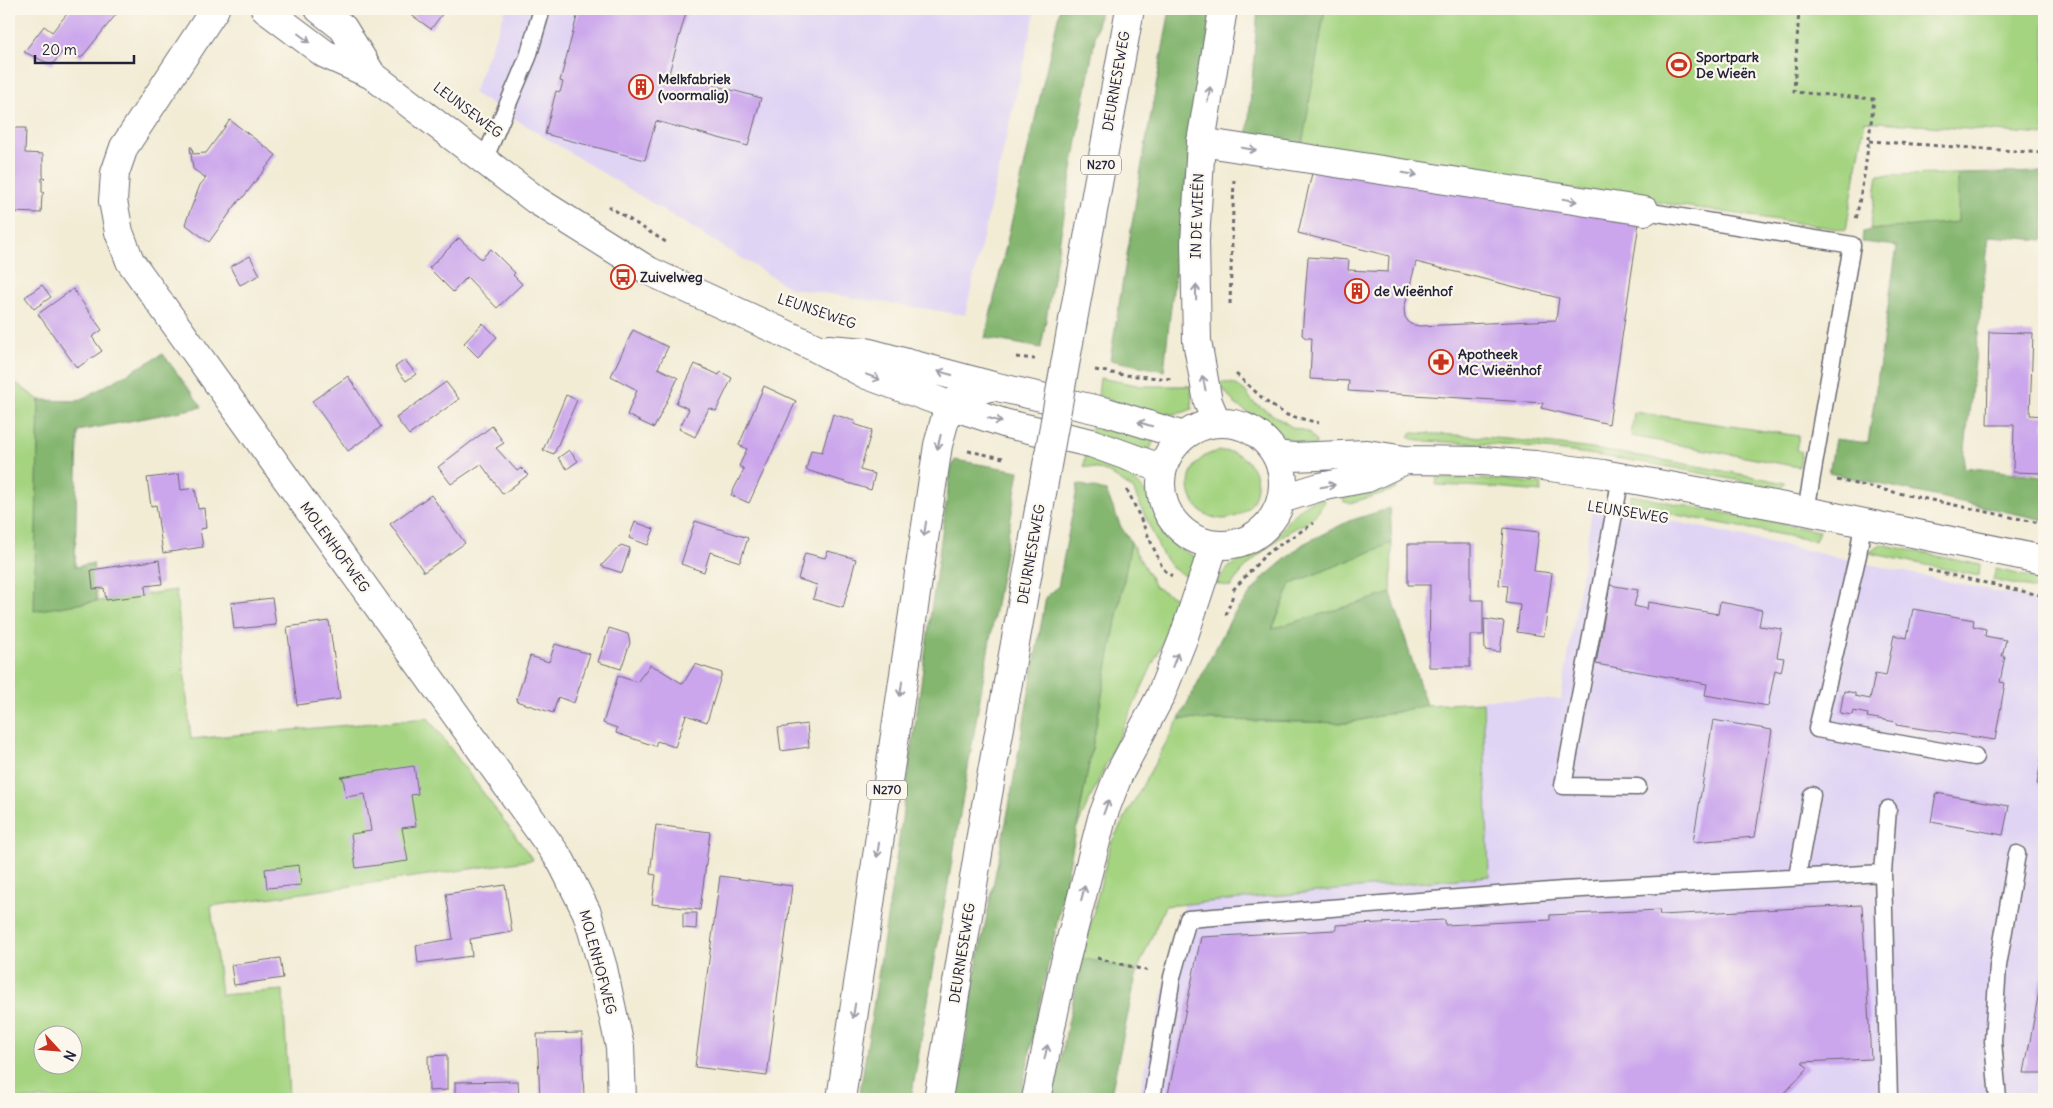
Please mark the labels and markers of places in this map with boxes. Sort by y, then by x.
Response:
place label: Sportpark De Wieën [1696,48,1759,82]
sports icon: Sportpark De Wieën [1666,52,1692,78]
place label: Melkfabriek (voormalig) [658,70,731,104]
building icon: Melkfabriek (voormalig) [628,74,654,100]
bus stop icon: Zuivelweg [610,264,636,290]
place label: Zuivelweg [640,268,703,286]
building icon: de Wieënhof [1344,278,1370,304]
place label: de Wieënhof [1374,282,1454,300]
place label: Apotheek MC Wieënhof [1458,345,1543,379]
pharmacy icon: Apotheek MC Wieënhof [1428,349,1454,375]

